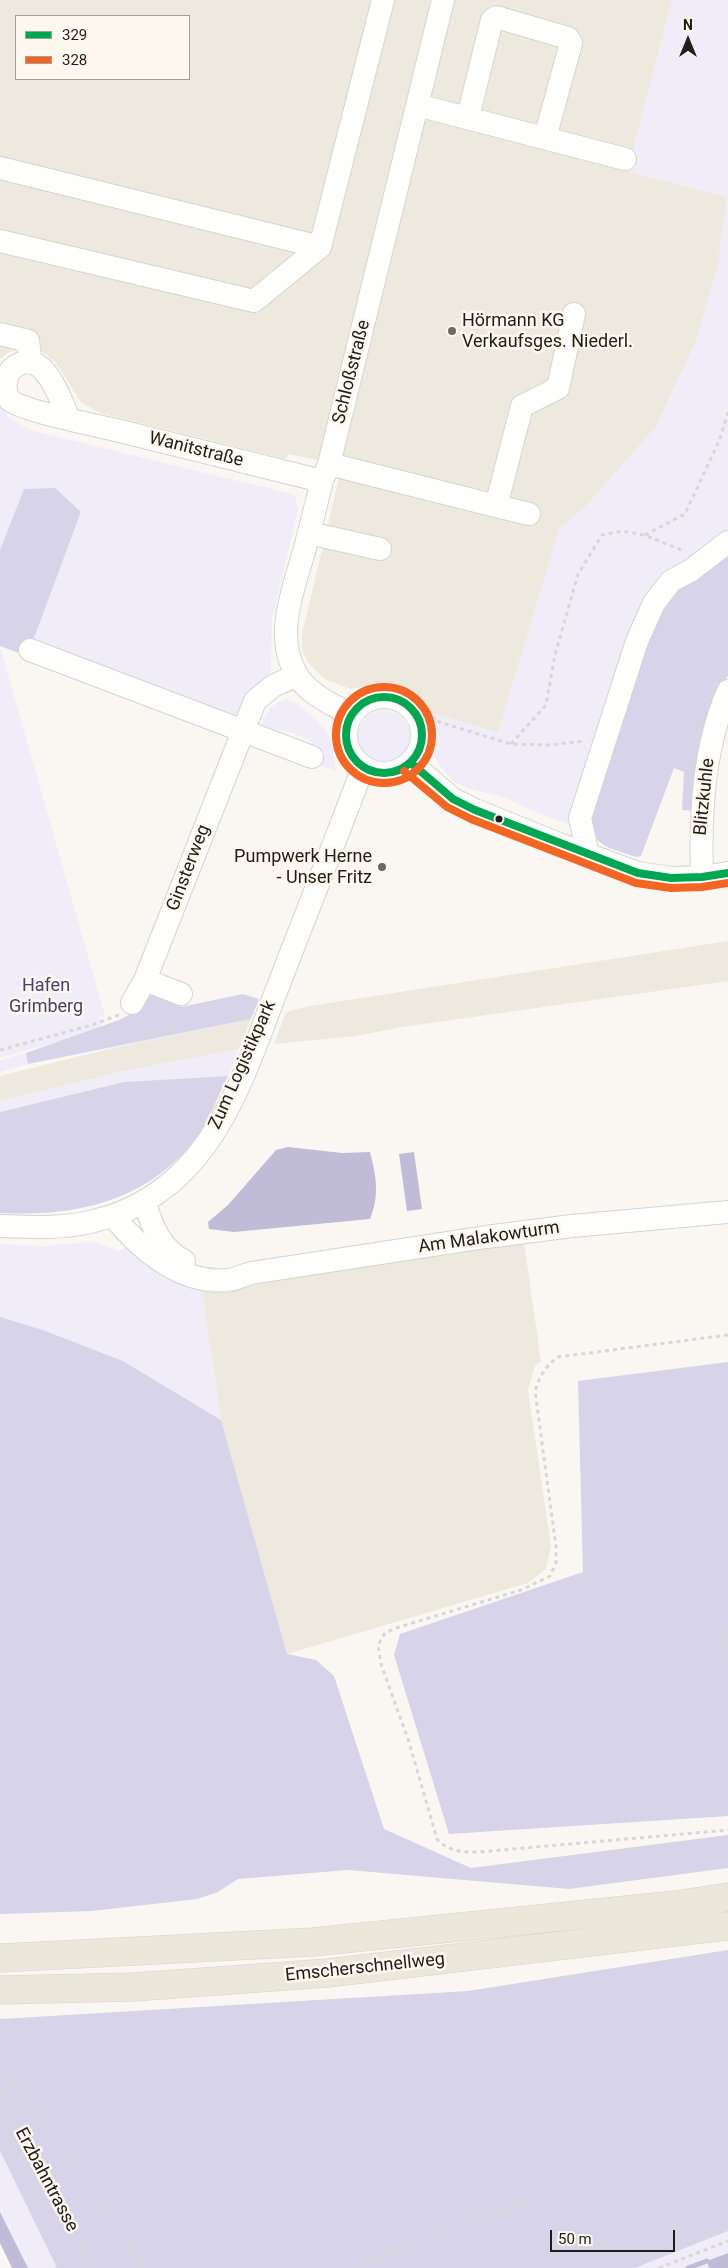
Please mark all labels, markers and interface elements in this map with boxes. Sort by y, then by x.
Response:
legend [15,15,190,80]
north arrow [663,15,713,65]
text: N [683,17,693,33]
text: 329 [62,26,87,44]
text: 328 [62,51,87,69]
place label: Hörmann KG Verkaufsges. Niederl. [462,310,633,352]
street label: Schloßstraße [329,318,375,426]
marker: Hörmann KG Verkaufsges. Niederl. [446,325,458,337]
street label: Wanitstraße [147,428,245,472]
street label: Blitzkuhle [690,757,720,837]
unlabelled marker [494,814,504,824]
street label: Ginsterweg [163,822,215,914]
place label: Pumpwerk Herne - Unser Fritz [234,846,372,889]
marker: Pumpwerk Herne - Unser Fritz [376,861,388,873]
park label: Hafen Grimberg [9,975,83,1018]
street label: Zum Logistikpark [205,997,281,1133]
street label: Am Malakowturm [417,1217,561,1259]
street label: Emscherschnellweg [284,1949,446,1987]
street label: Erzbahntrasse [10,2124,82,2236]
scale bar [553,2220,678,2252]
text: 50 m [558,2230,592,2248]

